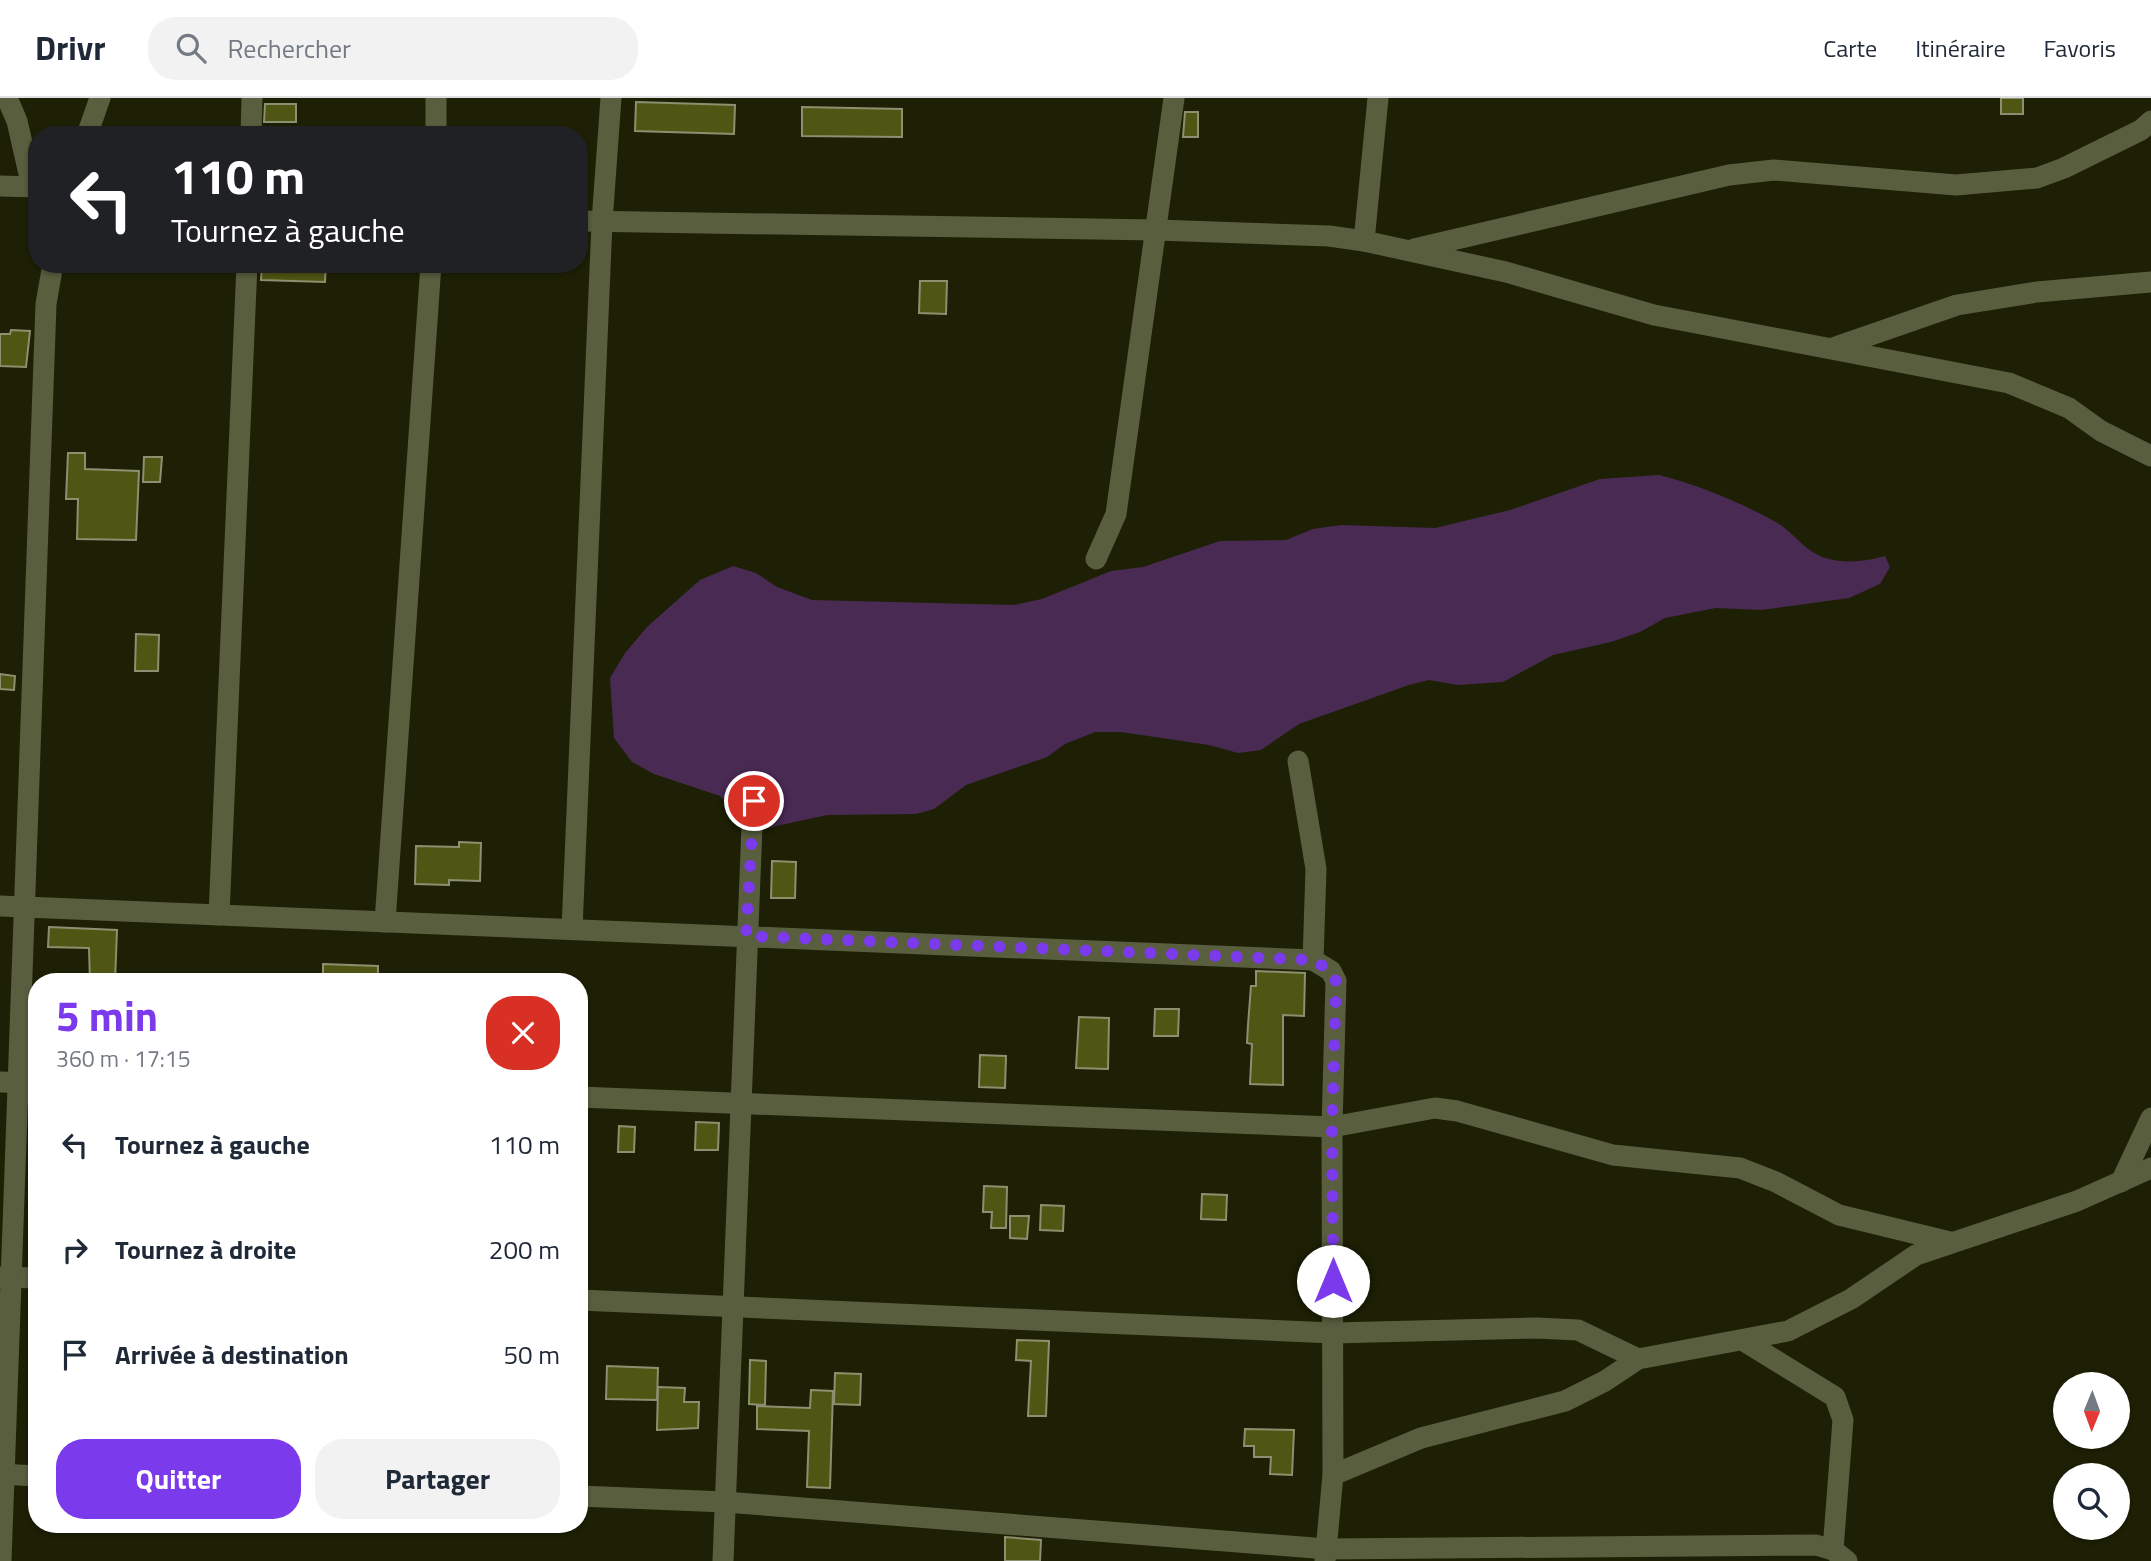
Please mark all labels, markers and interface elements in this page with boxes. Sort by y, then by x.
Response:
search box [148,17,638,80]
text: Drivr [35,23,106,73]
icon: search [172,29,210,67]
text: Rechercher [228,29,351,68]
text: Carte [1823,30,1877,66]
text: Itinéraire [1915,30,2006,66]
text: Favoris [2044,30,2116,66]
text: 110 m [171,138,305,213]
icon: left [56,154,147,245]
text: Tournez à gauche [171,206,405,254]
pin [724,771,784,831]
icon: arrive [735,782,773,820]
text: 5 min [56,983,158,1047]
button: close [486,996,560,1070]
text: 360 m · 17:15 [56,1041,191,1076]
text: Tournez à gauche [115,1125,310,1164]
text: 110 m [489,1125,560,1164]
icon: left [56,1126,94,1164]
text: Tournez à droite [115,1230,296,1269]
text: 200 m [489,1230,560,1269]
icon: right [56,1231,94,1269]
position arrow [1296,1244,1370,1318]
text: Arrivée à destination [115,1335,349,1374]
text: 50 m [503,1335,560,1374]
icon: arrive [56,1336,94,1374]
north arrow [2053,1372,2130,1449]
map controls [2053,1372,2130,1540]
button: Quitter [56,1439,301,1519]
button: Partager [315,1439,560,1519]
button: search [2053,1463,2130,1540]

